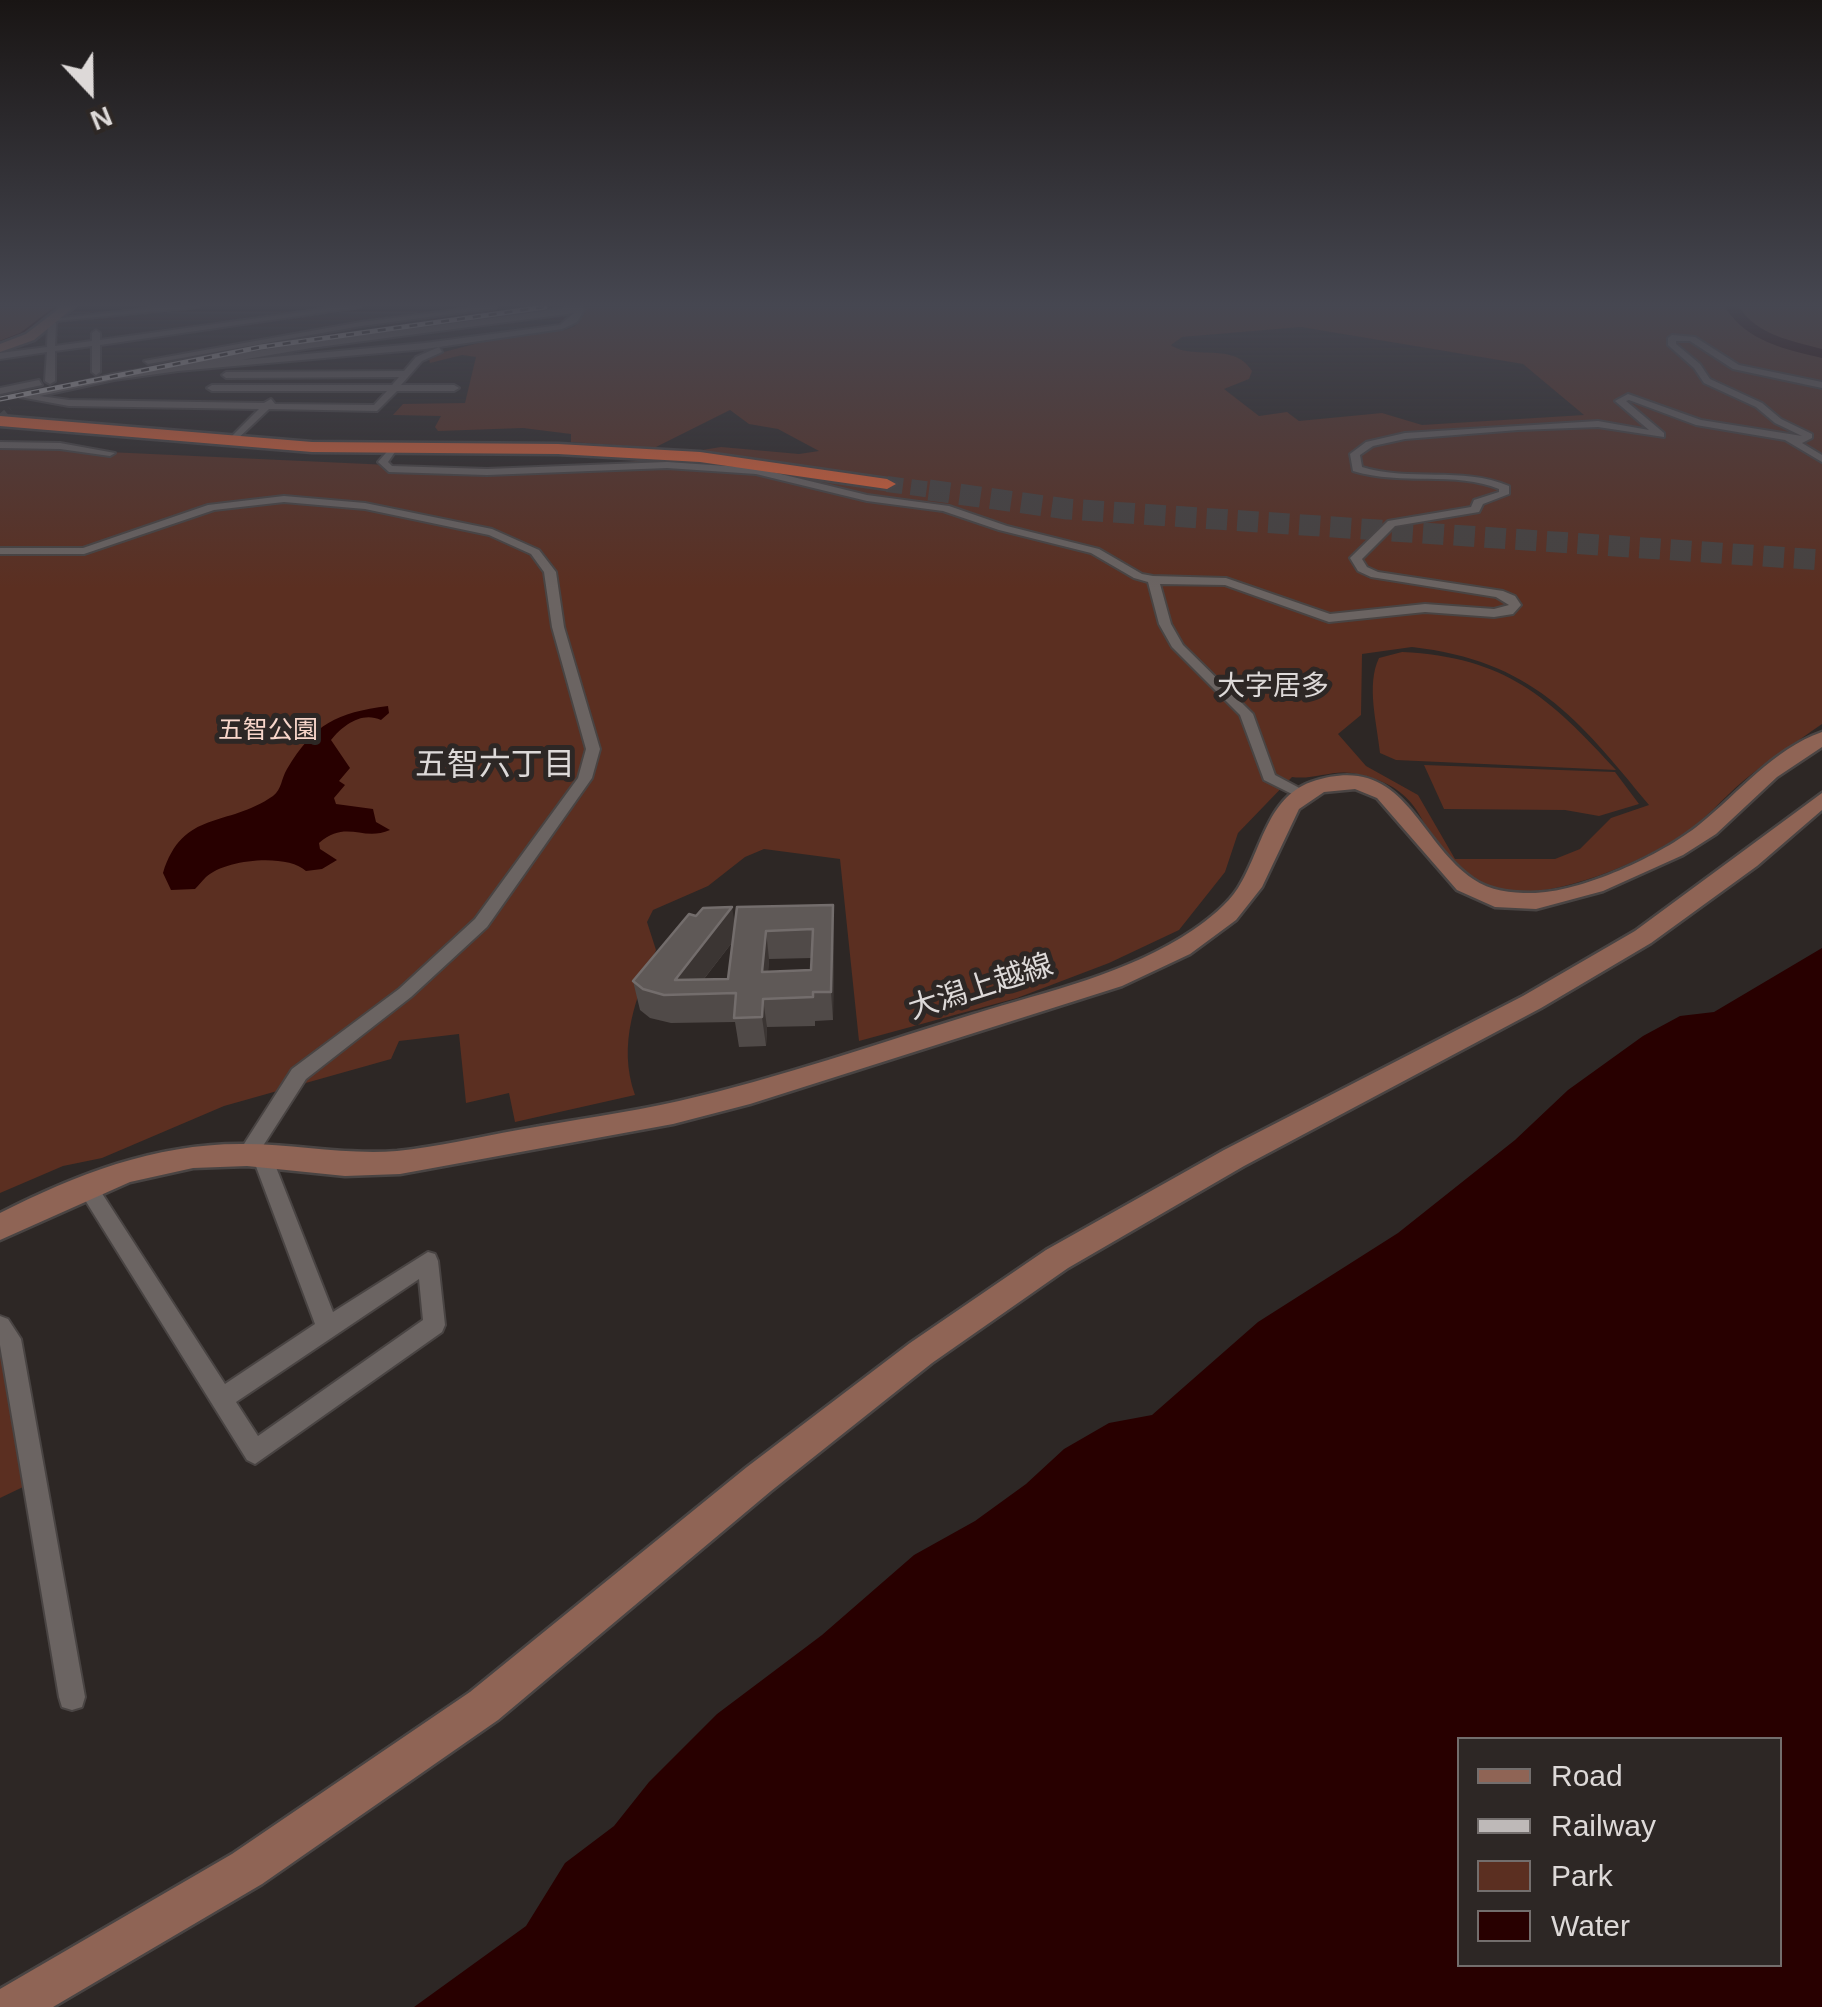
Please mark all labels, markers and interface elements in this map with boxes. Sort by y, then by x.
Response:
north arrow [40,40,140,140]
text: N [86,100,117,136]
district label: 大字居多 [1217,670,1329,704]
park label: 五智公園 [218,716,318,746]
district label: 五智六丁目 [415,747,575,785]
street label: 大潟上越線 [904,948,1058,1028]
legend [1457,1737,1782,1967]
text: Road [1551,1759,1623,1792]
text: Railway [1551,1809,1656,1842]
text: Park [1551,1859,1613,1892]
text: Water [1551,1909,1630,1942]

